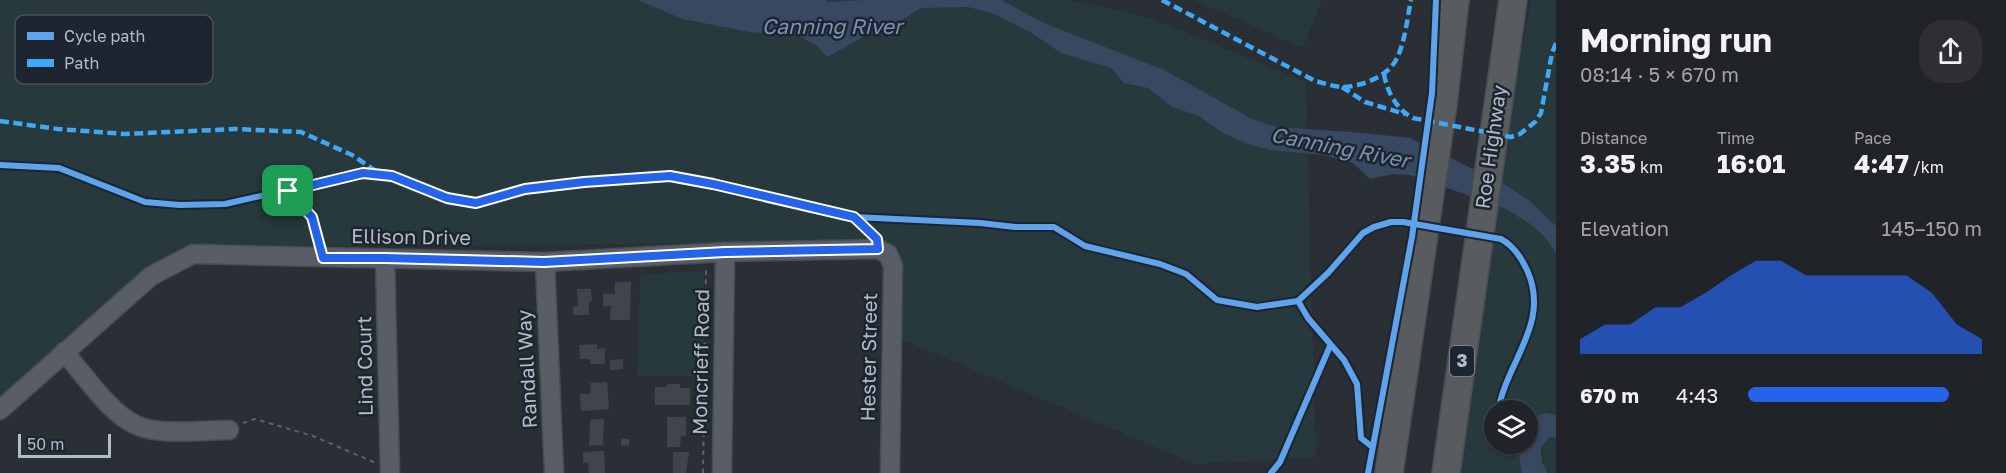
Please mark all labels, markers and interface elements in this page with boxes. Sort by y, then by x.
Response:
water label: Canning River [762,13,905,39]
legend [15,15,213,84]
text: Morning run [1580,20,1772,59]
button: share [1919,20,1982,83]
text: Cycle path [64,26,145,46]
text: Path [64,53,99,73]
text: 08:14 · 5 × 670 m [1580,62,1739,86]
street label: Roe Highway [1469,83,1511,210]
water label: Canning River [1269,121,1414,174]
text: Distance [1580,128,1647,148]
text: Time [1717,128,1755,148]
text: Pace [1854,128,1891,148]
text: 3.35 [1580,148,1636,179]
text: 16:01 [1717,148,1786,179]
text: 4:47 [1854,148,1909,179]
text: km [1636,157,1663,177]
text: /km [1909,157,1944,177]
pin [262,165,313,216]
icon: arrive [271,174,304,207]
text: Elevation [1580,216,1669,240]
text: 145–150 m [1882,216,1982,240]
street label: Ellison Drive [351,223,471,249]
street label: Moncrieff Road [687,289,713,435]
street label: Hester Street [855,292,881,422]
street label: Randall Way [511,309,541,429]
street label: Lind Court [351,316,377,416]
road number: 3 [1450,346,1474,376]
text: 670 m [1580,383,1639,407]
text: 4:43 [1676,383,1718,407]
map controls [1484,400,1538,454]
button: layers [1484,400,1538,454]
scale bar [18,431,111,458]
text: 50 m [27,434,64,454]

